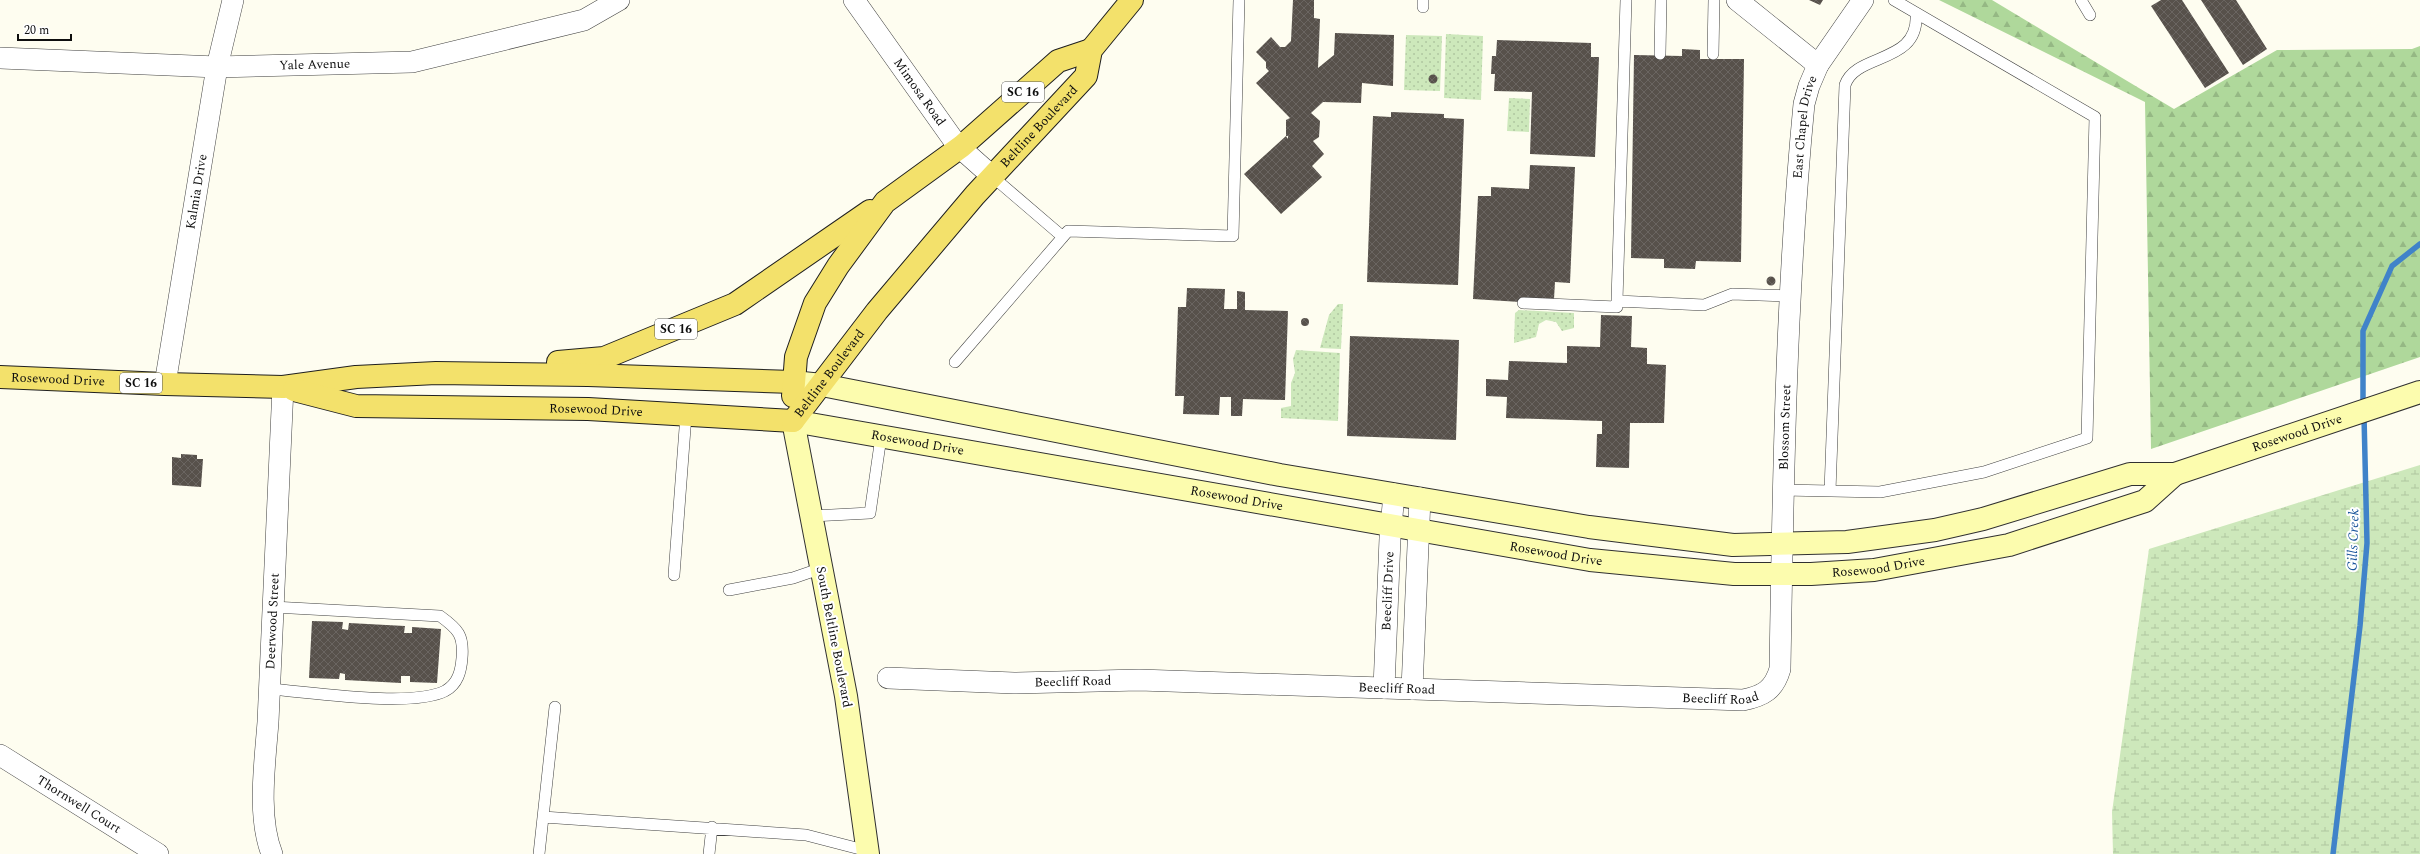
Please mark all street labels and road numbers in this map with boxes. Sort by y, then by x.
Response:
street label: Yale Avenue [279,54,351,75]
street label: Mimosa Road [888,54,951,130]
street label: East Chapel Drive [1788,72,1822,179]
street label: Beltline Boulevard [995,81,1083,172]
road number: SC 16 [1002,82,1044,102]
street label: Kalmia Drive [181,153,213,231]
road number: SC 16 [655,319,697,339]
street label: Beltline Boulevard [789,325,870,422]
street label: Rosewood Drive [11,367,105,391]
road number: SC 16 [120,373,162,393]
street label: Blossom Street [1774,383,1796,470]
street label: Rosewood Drive [549,398,643,422]
street label: Rosewood Drive [2249,409,2345,458]
street label: Rosewood Drive [870,425,966,461]
street label: Rosewood Drive [1189,480,1285,516]
street label: Rosewood Drive [1508,536,1603,571]
street label: Beecliff Drive [1376,551,1399,631]
street label: Rosewood Drive [1831,551,1927,583]
street label: South Beltline Boulevard [810,565,858,709]
street label: Deerwood Street [260,572,285,670]
street label: Beecliff Road [1034,671,1112,693]
street label: Beecliff Road [1358,677,1435,700]
street label: Beecliff Road [1682,686,1762,710]
street label: Thornwell Court [33,770,125,839]

